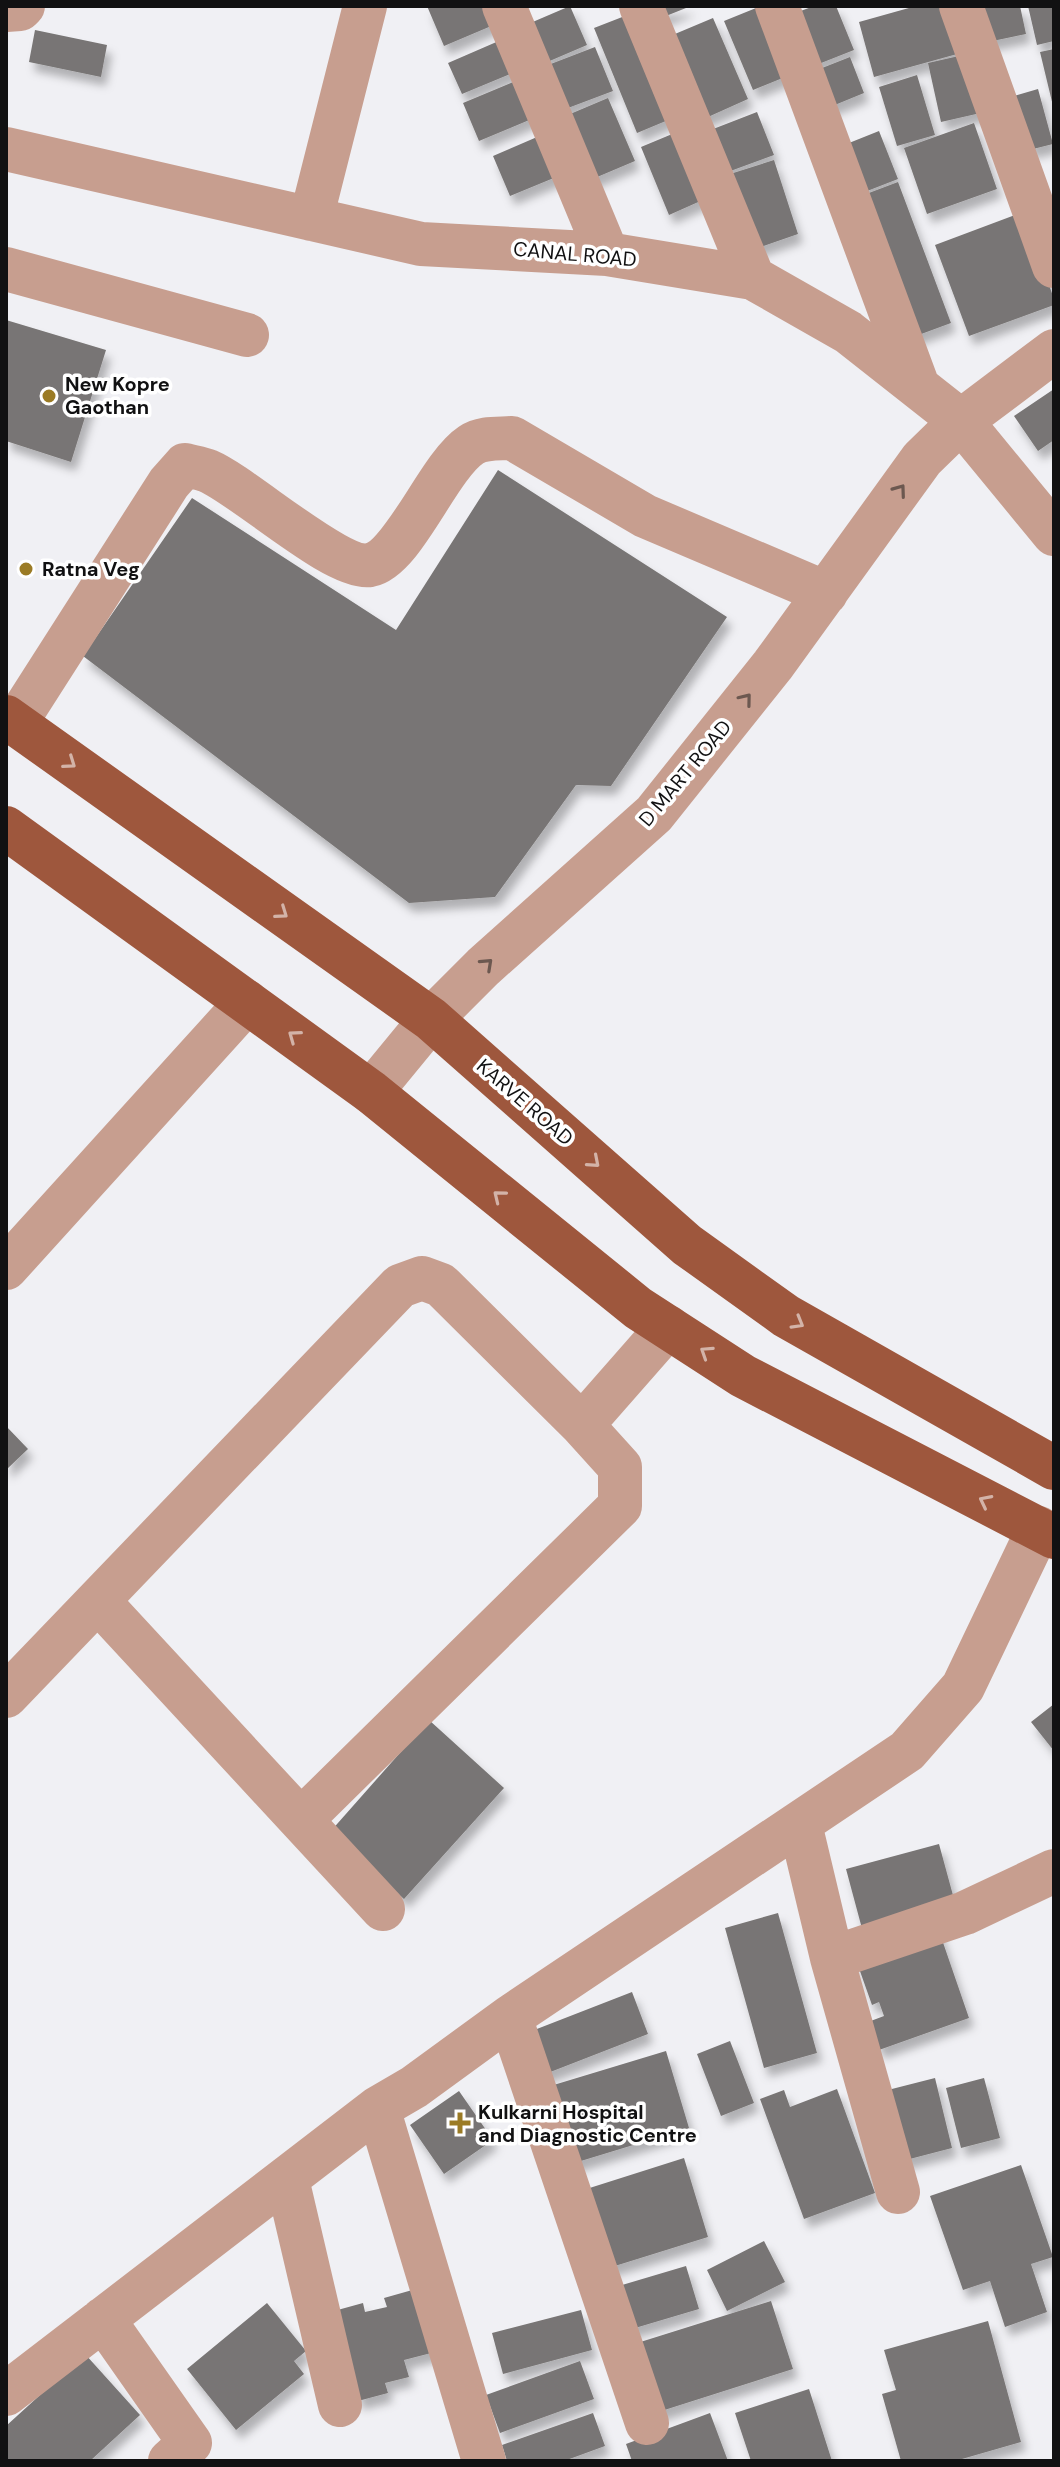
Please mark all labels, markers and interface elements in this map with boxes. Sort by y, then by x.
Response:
street label: CANAL ROAD [512,236,638,272]
place label: New Kopre Gaothan [65,371,170,420]
marker: New Kopre Gaothan [40,387,58,405]
one-way arrow [890,484,905,498]
place label: Ratna Veg [42,556,140,582]
marker: Ratna Veg [17,560,35,578]
one-way arrow [736,693,750,708]
street label: D MART ROAD [633,714,737,832]
one-way arrow [61,753,75,767]
one-way arrow [273,903,287,918]
one-way arrow [477,960,492,974]
one-way arrow [288,1031,302,1046]
street label: KARVE ROAD [471,1053,579,1151]
one-way arrow [584,1153,599,1167]
one-way arrow [493,1191,508,1205]
one-way arrow [789,1313,804,1329]
one-way arrow [700,1347,715,1362]
one-way arrow [978,1495,993,1510]
place label: Kulkarni Hospital and Diagnostic Centre [478,2099,697,2148]
marker: Kulkarni Hospital and Diagnostic Centre [449,2112,471,2134]

